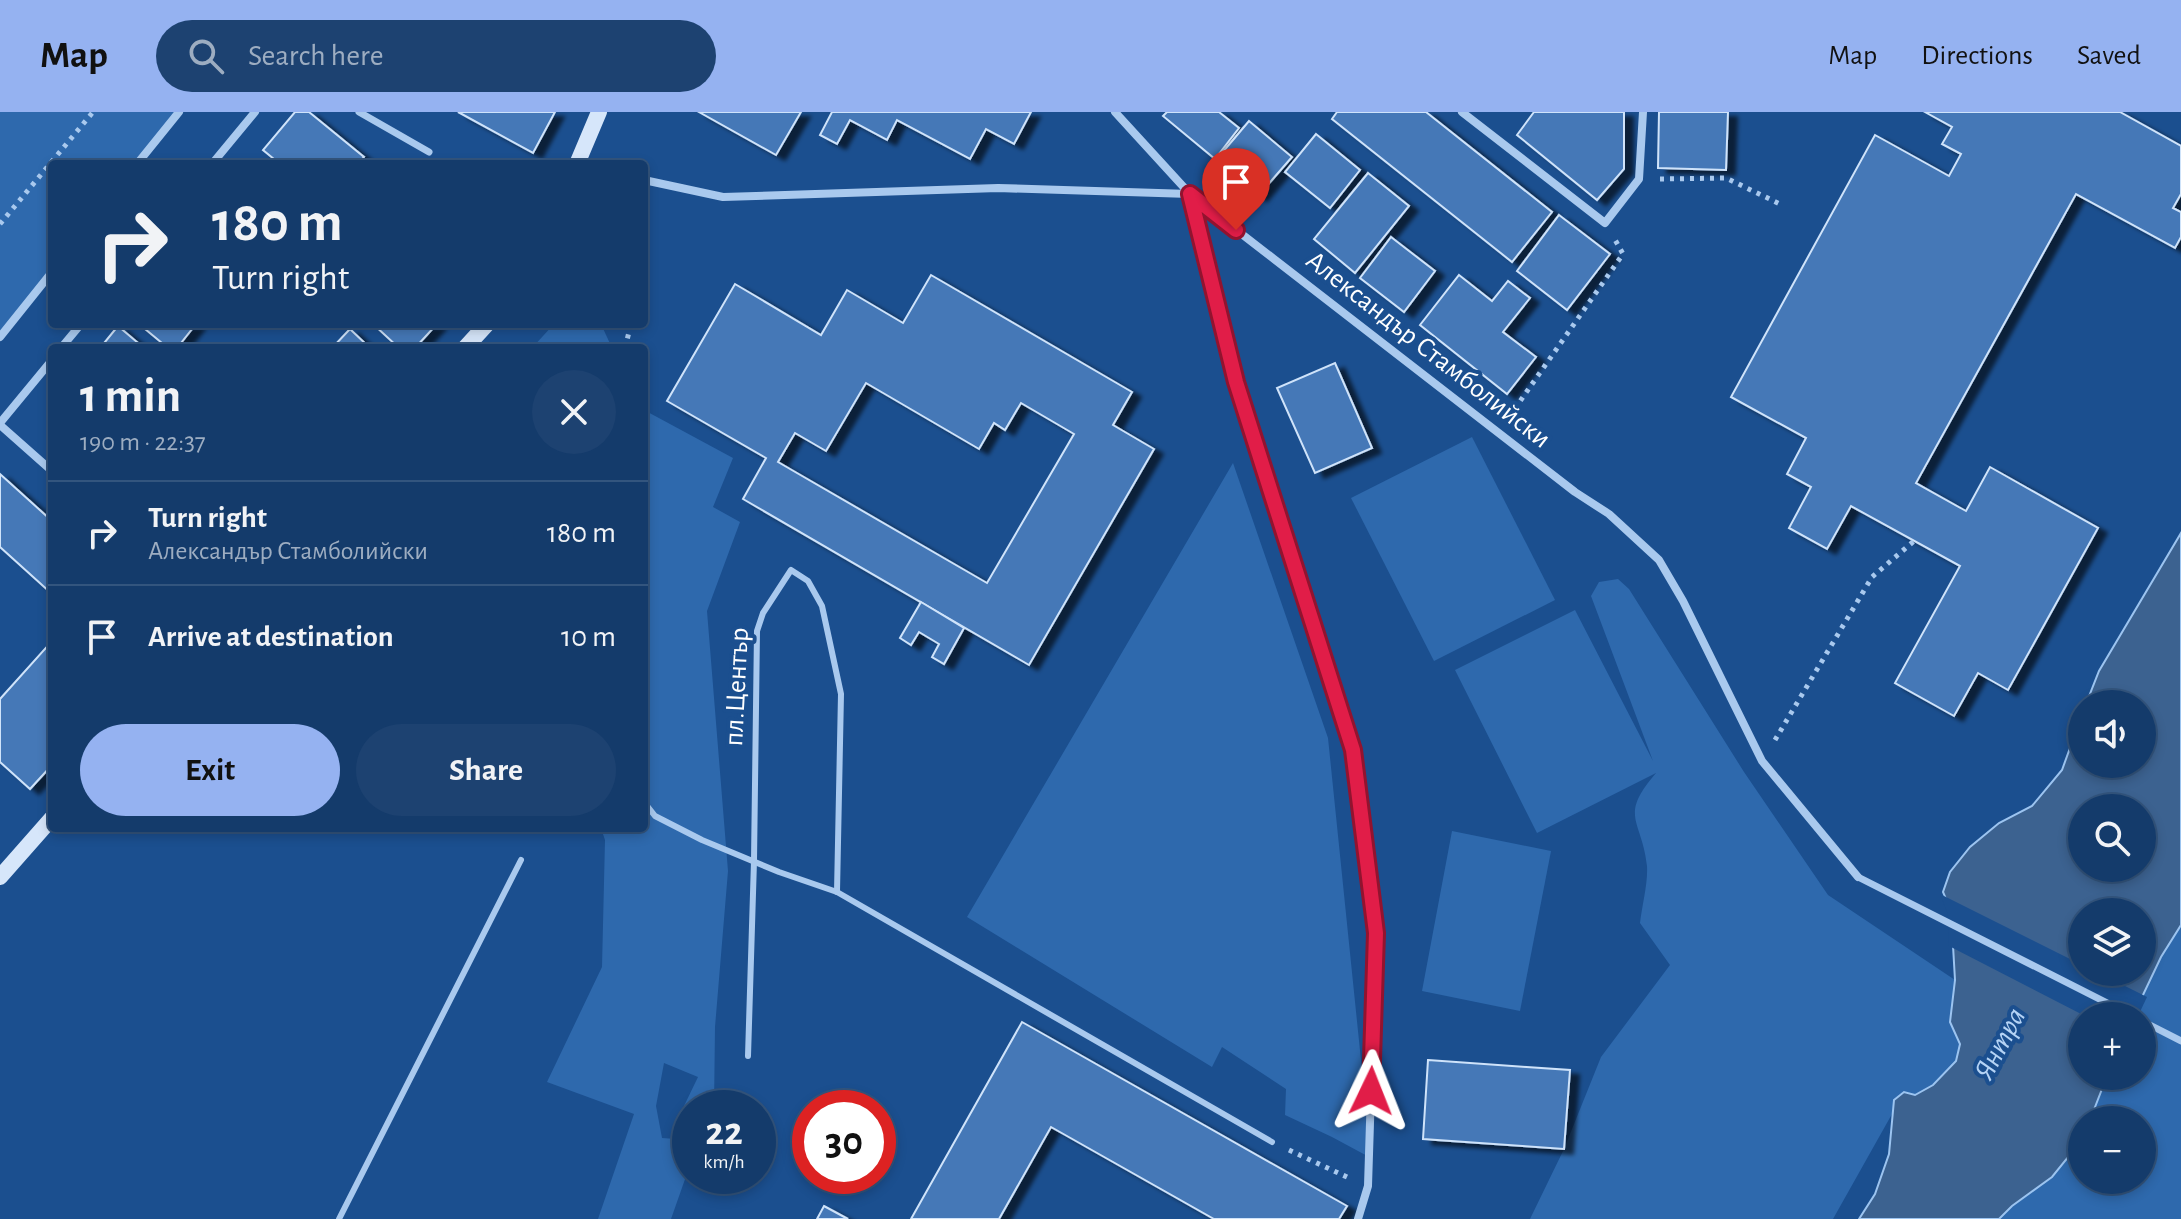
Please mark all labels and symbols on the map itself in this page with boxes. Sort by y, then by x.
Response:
pin [1202,148,1270,230]
street label: Александър Стамболийски [1301,246,1555,454]
street label: пл.Център [720,627,754,747]
water label: Янтра [1969,1003,2031,1085]
position arrow [1329,1049,1413,1133]
speed limit sign: 30 [792,1090,896,1194]

